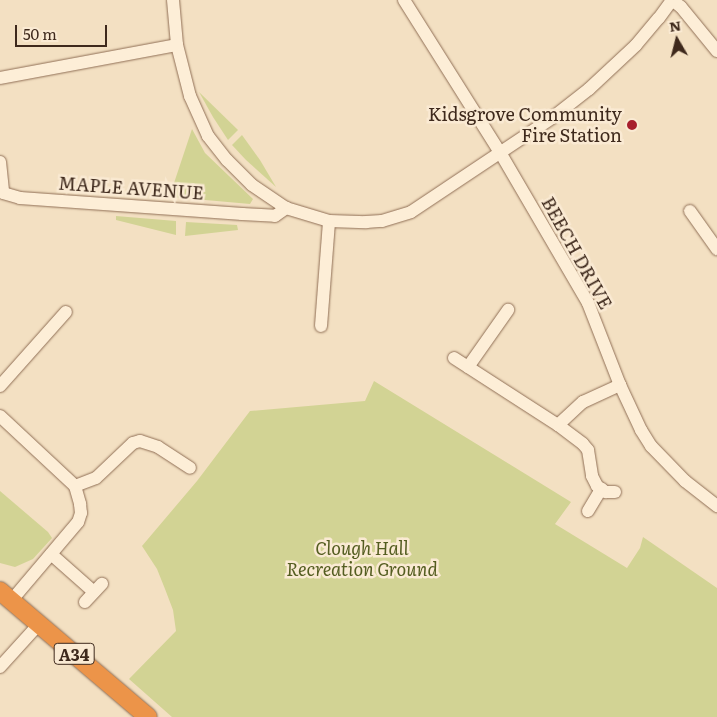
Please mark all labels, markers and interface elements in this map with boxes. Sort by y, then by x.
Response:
text: N [668,14,682,36]
scale bar [18,15,110,47]
north arrow [652,15,702,65]
text: 50 m [23,22,57,45]
place label: Kidsgrove Community Fire Station [428,104,622,146]
marker: Kidsgrove Community Fire Station [626,119,638,131]
street label: MAPLE AVENUE [58,172,204,204]
street label: BEECH DRIVE [537,193,617,313]
park label: Clough Hall Recreation Ground [286,538,438,580]
road number: A34 [53,641,95,668]

